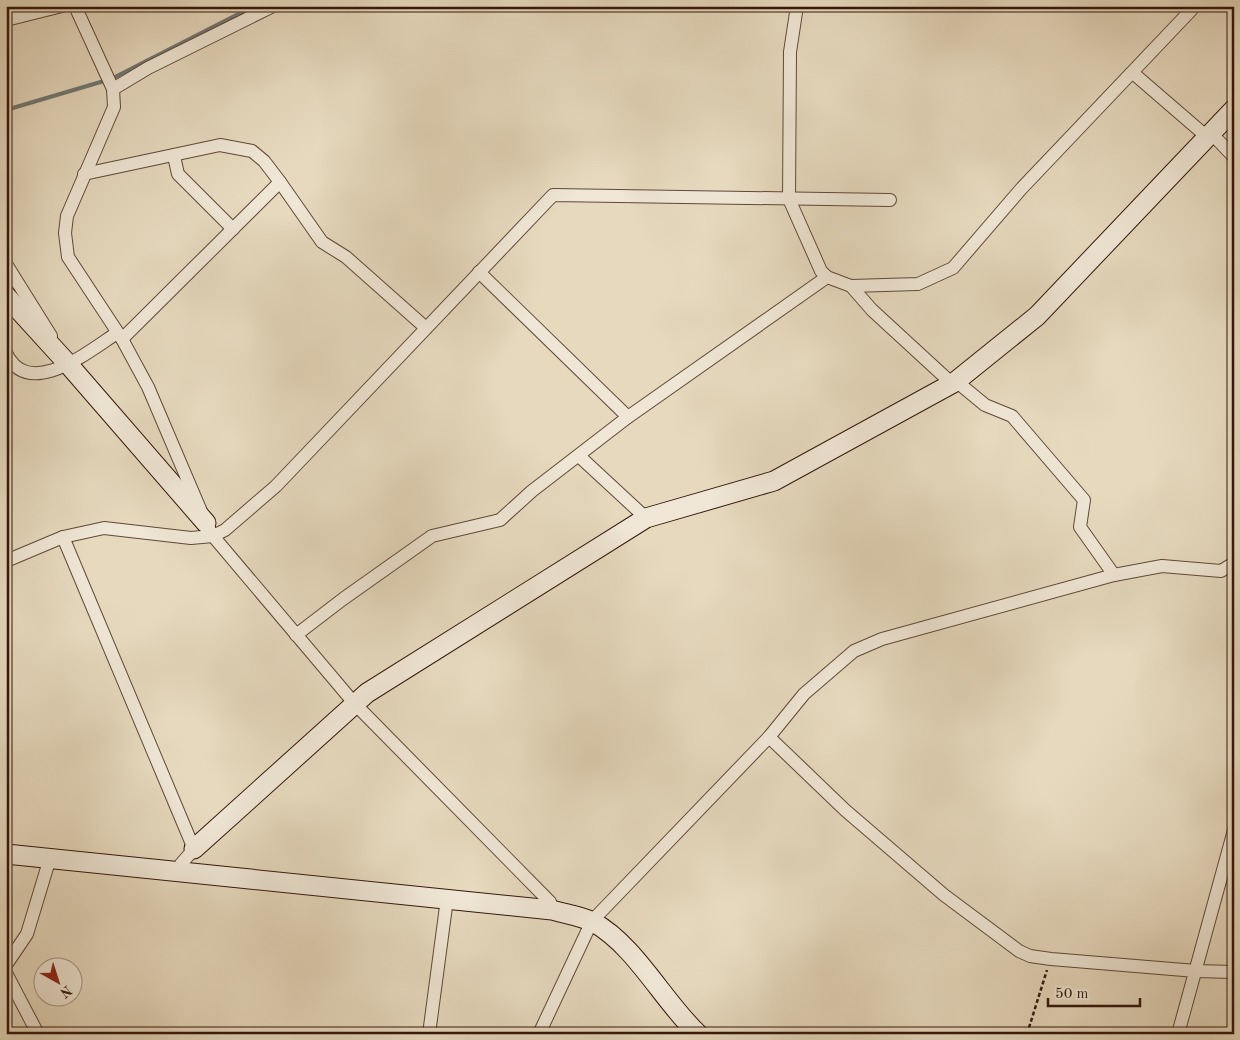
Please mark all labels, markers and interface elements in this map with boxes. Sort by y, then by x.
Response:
north arrow [32,958,82,1008]
scale bar [1048,975,1140,1007]
text: N [57,983,74,1000]
text: 50 m [1055,987,1089,1002]

